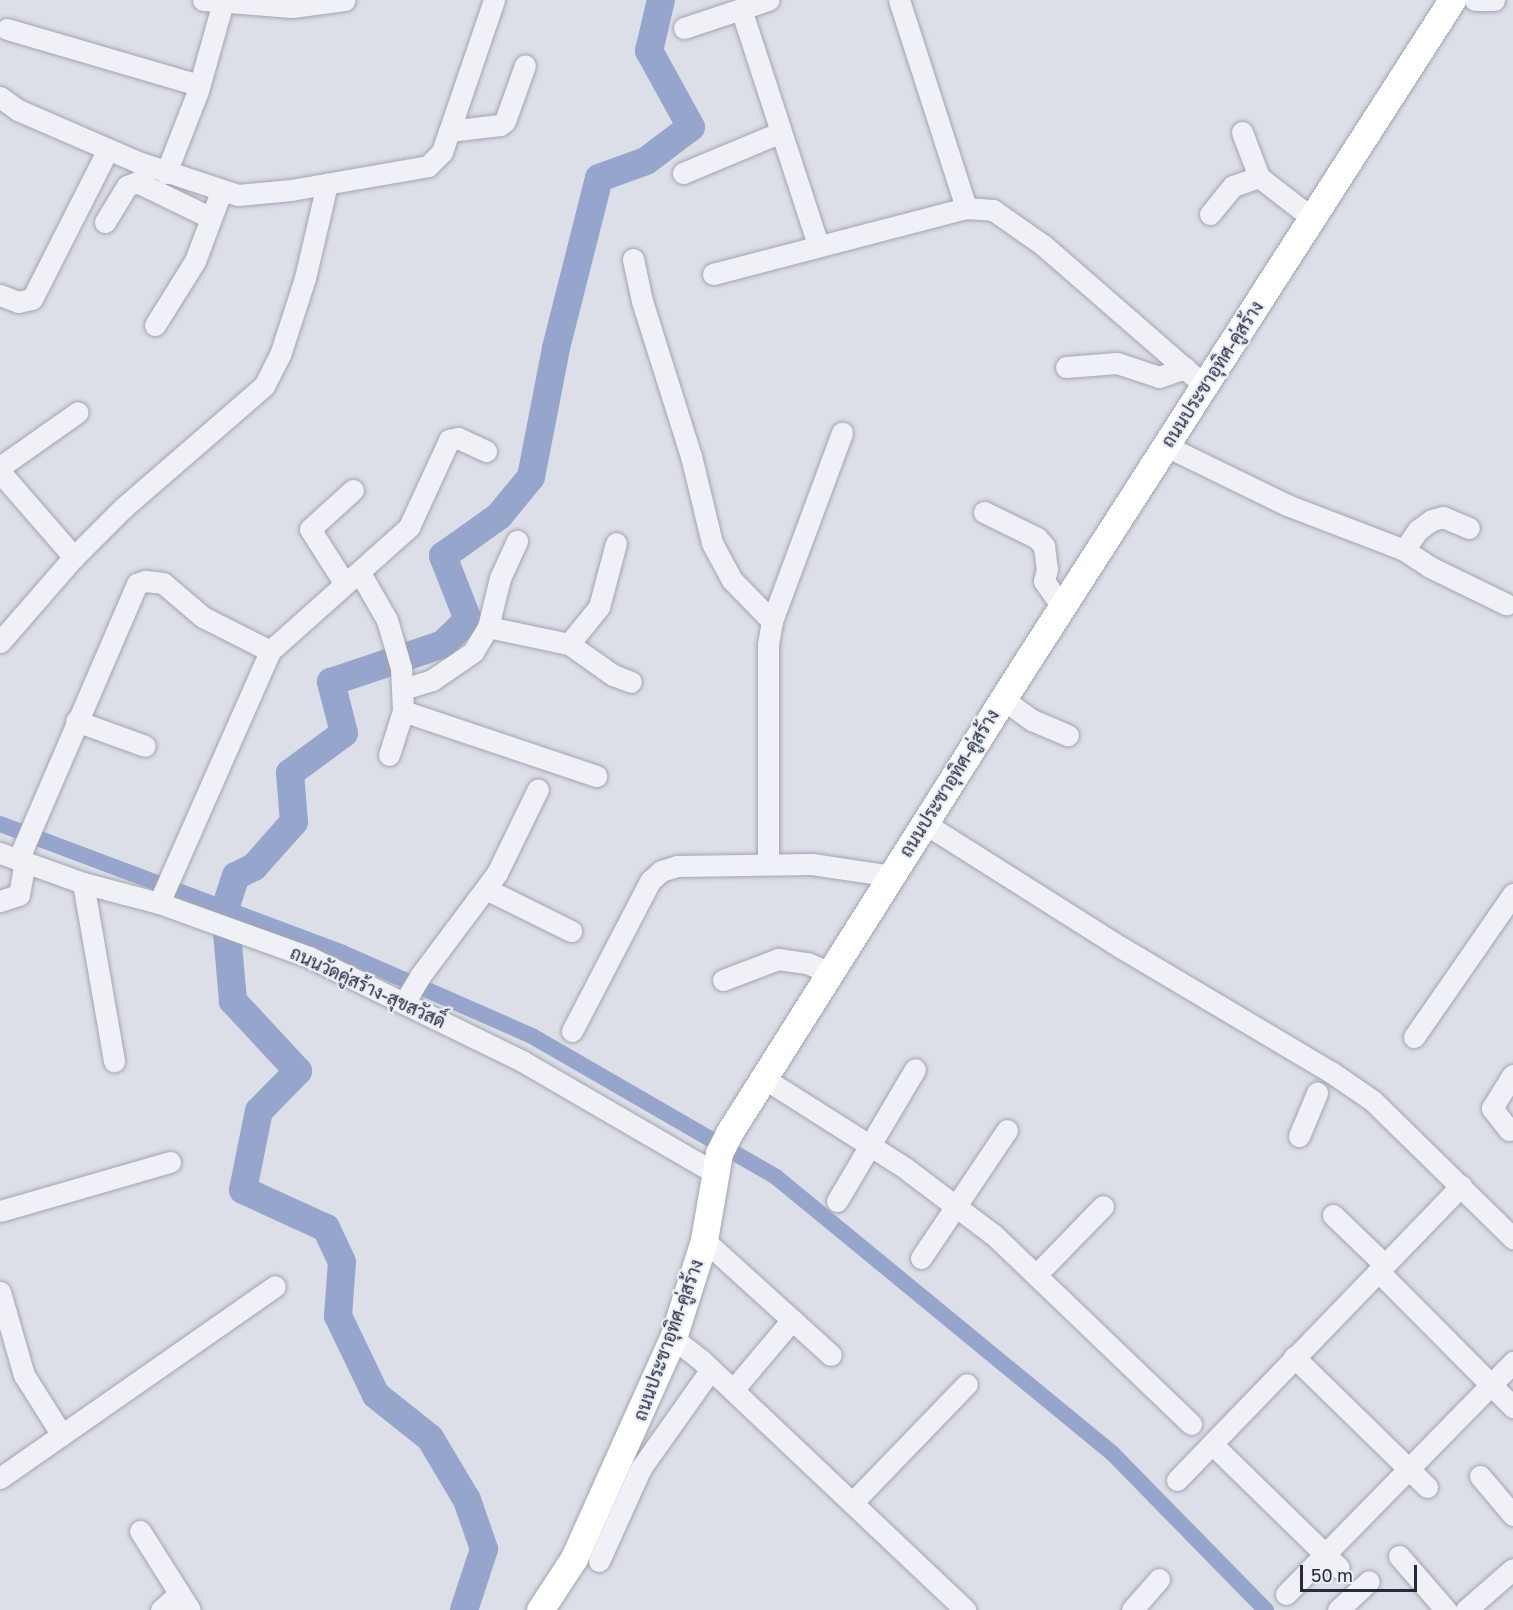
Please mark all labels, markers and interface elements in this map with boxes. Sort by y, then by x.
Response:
street label: ถนนประชาอุทิศ-คู่สร้าง [1157,297,1267,451]
street label: ถนนประชาอุทิศ-คู่สร้าง [895,705,1003,861]
street label: ถนนวัดคู่สร้าง-สุขสวัสดิ์ [287,942,449,1032]
street label: ถนนประชาอุทิศ-คู่สร้าง [629,1256,707,1424]
scale bar [1303,1553,1420,1591]
text: 50 m [1311,1564,1353,1586]

